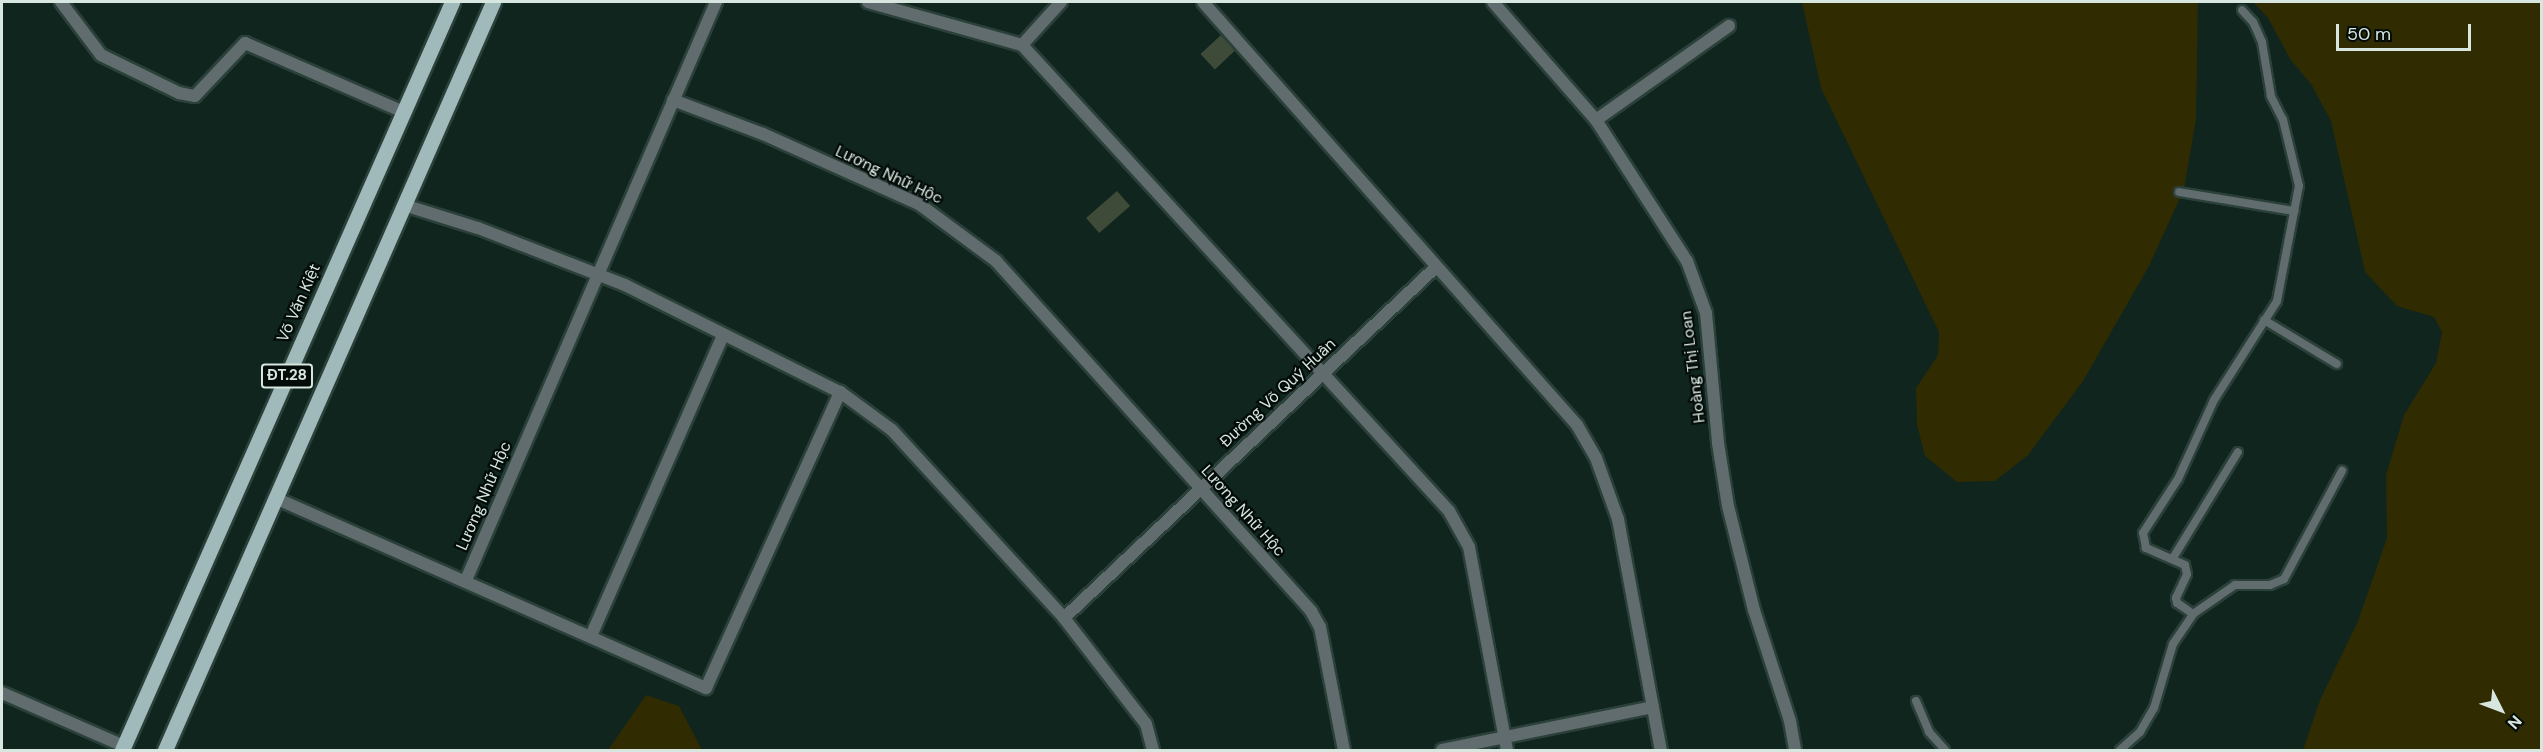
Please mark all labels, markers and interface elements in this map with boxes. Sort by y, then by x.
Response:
scale bar [2339,12,2474,50]
text: 50 m [2347,22,2391,46]
street label: Lương Nhữ Hộc [832,142,946,208]
street label: Võ Văn Kiệt [273,261,325,345]
street label: Hoàng Thị Loan [1677,310,1709,424]
street label: Đường Võ Quý Huân [1216,334,1340,452]
road number: ĐT.28 [260,364,314,388]
street label: Lương Nhữ Hộc [452,439,516,553]
street label: Lương Nhữ Hộc [1197,461,1289,561]
north arrow [2471,680,2531,740]
text: N [2503,711,2526,734]

